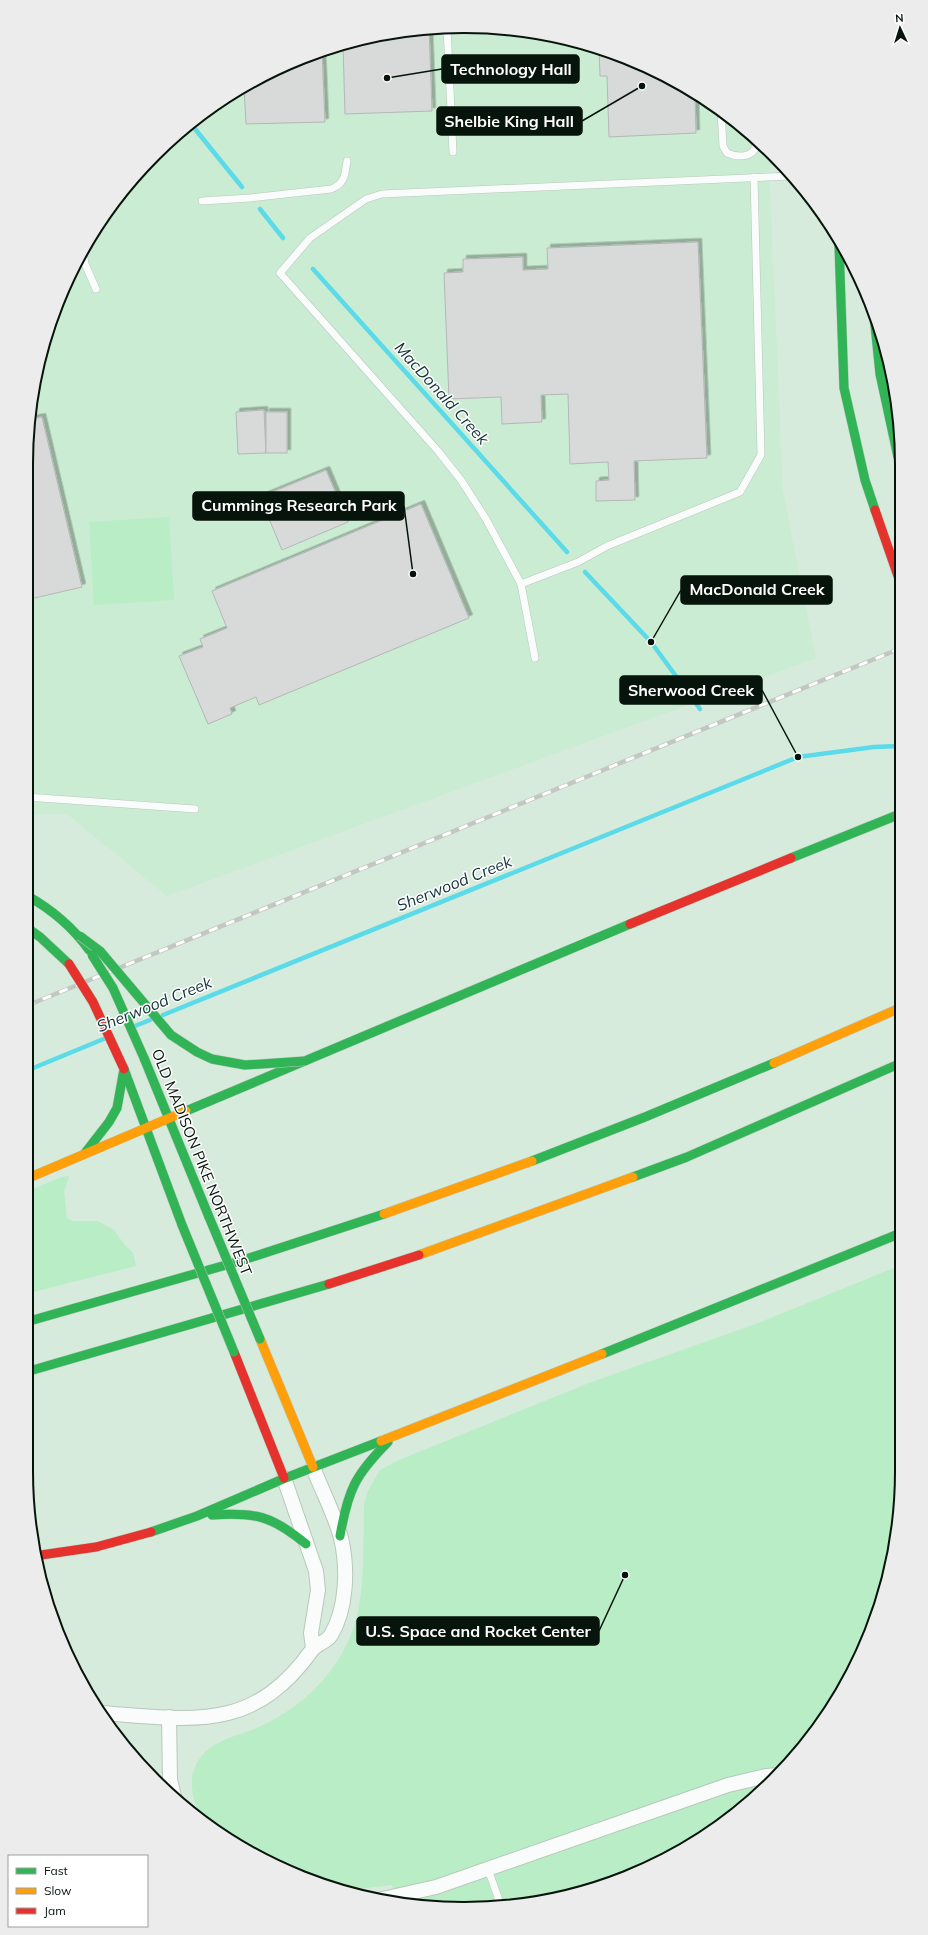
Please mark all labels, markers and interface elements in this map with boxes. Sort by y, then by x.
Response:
north arrow [880,8,920,48]
text: N [895,11,904,25]
callout: Technology Hall [442,55,579,83]
text: Technology Hall [450,59,572,79]
callout: Shelbie King Hall [437,107,582,135]
text: Shelbie King Hall [444,111,574,131]
water label: MacDonald Creek [391,338,494,449]
callout: Cummings Research Park [193,492,404,520]
text: Cummings Research Park [201,495,398,515]
callout: MacDonald Creek [681,576,832,604]
text: MacDonald Creek [689,579,826,599]
callout: Sherwood Creek [620,676,762,704]
text: Sherwood Creek [628,680,755,700]
water label: Sherwood Creek [393,851,515,915]
water label: Sherwood Creek [93,972,215,1036]
street label: OLD MADISON PIKE NORTHWEST [148,1046,256,1278]
callout: U.S. Space and Rocket Center [357,1617,599,1645]
text: U.S. Space and Rocket Center [365,1621,591,1641]
legend [8,1855,148,1927]
text: Fast [44,1863,68,1878]
text: Slow [44,1883,72,1898]
text: Jam [44,1903,66,1918]

